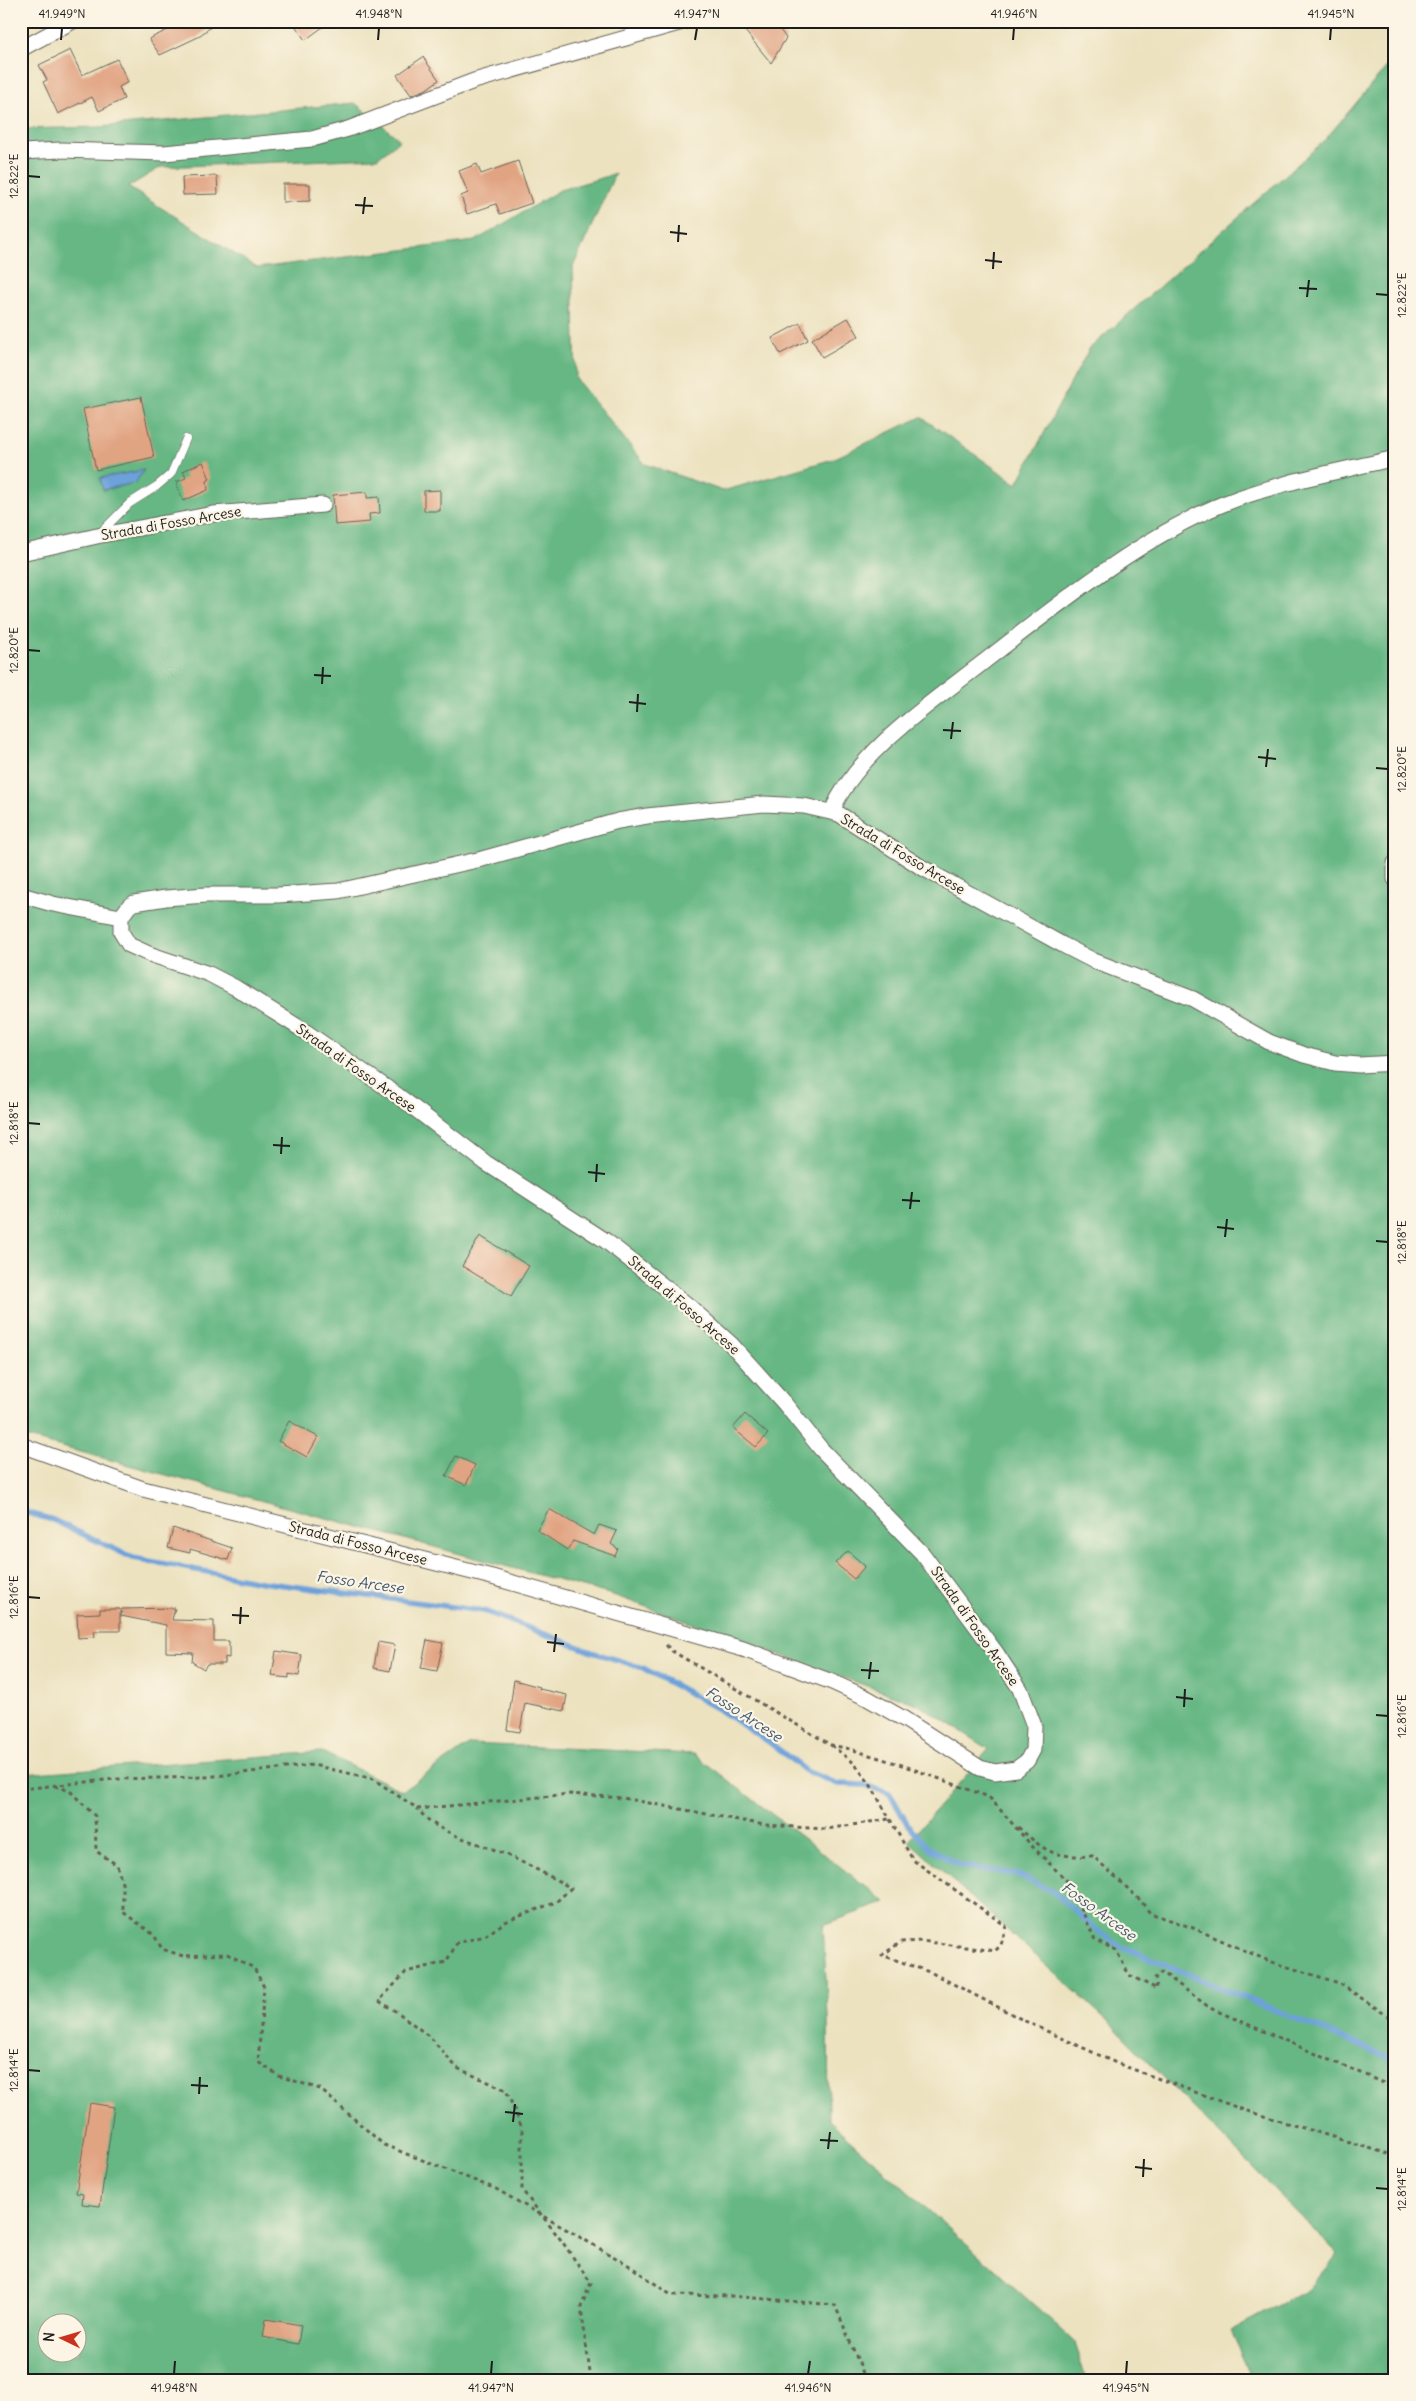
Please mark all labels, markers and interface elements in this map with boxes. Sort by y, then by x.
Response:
text: 41.949°N [38,6,86,21]
text: 41.948°N [355,6,403,21]
text: 41.947°N [674,6,720,21]
text: 41.946°N [990,6,1038,21]
text: 41.945°N [1307,6,1355,21]
text: 12.822°E [6,154,21,198]
text: 12.822°E [1394,273,1409,317]
street label: Strada di Fosso Arcese [99,502,243,544]
text: 12.820°E [6,627,21,673]
text: 12.820°E [1394,746,1409,792]
street label: Strada di Fosso Arcese [837,810,969,898]
street label: Strada di Fosso Arcese [293,1020,419,1116]
text: 12.818°E [6,1101,21,1145]
text: 12.818°E [1394,1220,1409,1264]
street label: Strada di Fosso Arcese [624,1252,744,1358]
street label: Strada di Fosso Arcese [287,1517,429,1569]
street label: Strada di Fosso Arcese [927,1563,1023,1689]
water label: Fosso Arcese [315,1566,406,1598]
text: 12.816°E [6,1575,21,1619]
water label: Fosso Arcese [702,1682,787,1746]
text: 12.816°E [1394,1694,1409,1738]
water label: Fosso Arcese [1058,1877,1141,1945]
text: 12.814°E [6,2048,21,2092]
text: 12.814°E [1394,2167,1409,2211]
north arrow [38,2314,88,2364]
text: N [40,2331,58,2342]
text: 41.948°N [150,2380,198,2395]
text: 41.947°N [468,2380,514,2395]
text: 41.946°N [784,2380,832,2395]
text: 41.945°N [1102,2380,1150,2395]

